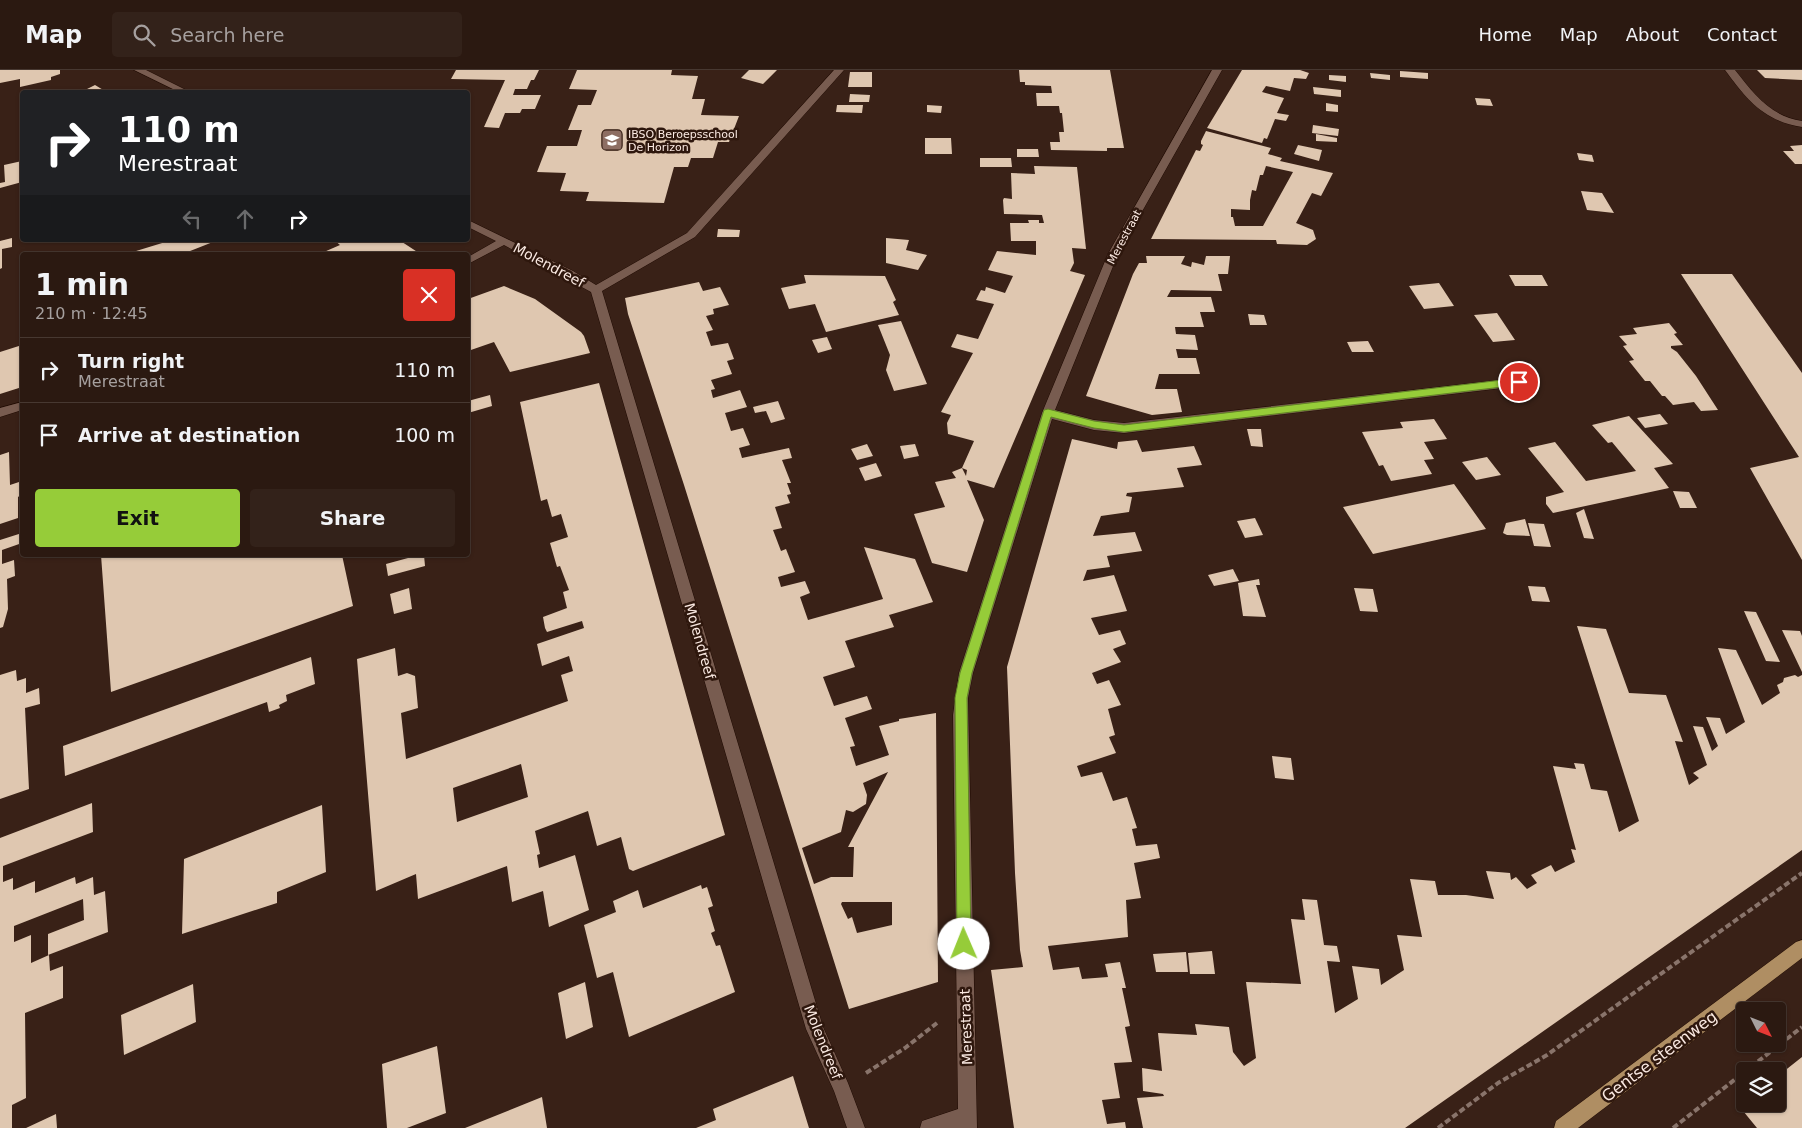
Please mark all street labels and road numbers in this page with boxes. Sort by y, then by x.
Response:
street label: Merestraat [1105,207,1145,267]
street label: Molendreef [511,240,588,291]
street label: Molendreef [681,601,719,682]
street label: Merestraat [957,988,975,1065]
street label: Molendreef [801,1003,846,1082]
street label: Gentse steenweg [1598,1007,1721,1106]

